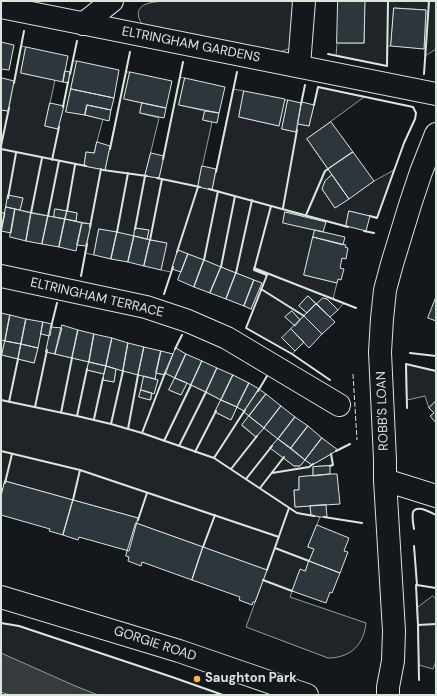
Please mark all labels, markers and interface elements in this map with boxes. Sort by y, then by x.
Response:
street label: ELTRINGHAM GARDENS [121,24,261,66]
street label: ELTRINGHAM TERRACE [29,275,165,321]
street label: ROBB'S LOAN [374,371,392,451]
street label: GORGIE ROAD [112,623,198,665]
place label: Saughton Park [205,671,297,687]
marker: Saughton Park [192,674,202,684]

